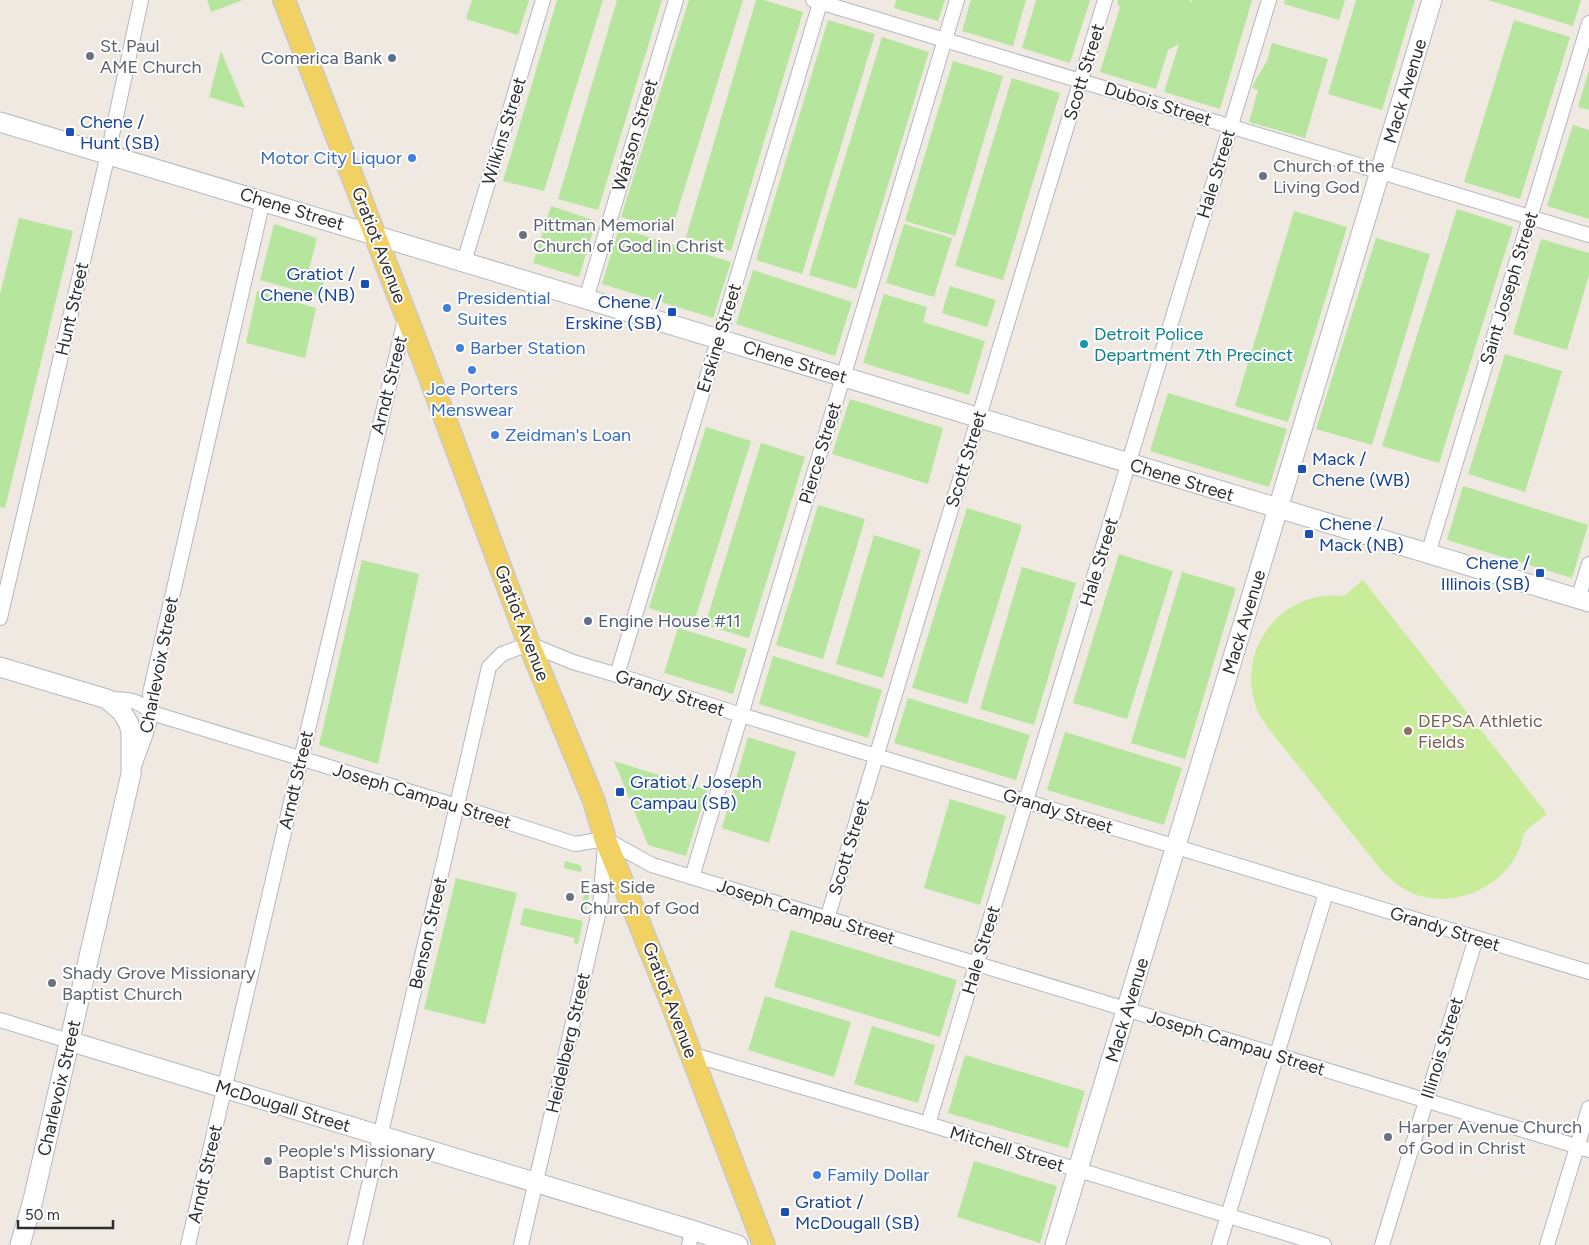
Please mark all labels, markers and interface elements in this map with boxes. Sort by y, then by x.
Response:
street label: Scott Street [1059,21,1109,123]
place label: St. Paul AME Church [100,35,201,78]
street label: Mack Avenue [1379,36,1431,146]
place label: Comerica Bank [261,47,382,69]
marker: St. Paul AME Church [84,50,96,62]
marker: Comerica Bank [386,52,398,64]
street label: Wilkins Street [477,74,531,188]
street label: Watson Street [607,76,663,194]
street label: Dubois Street [1102,77,1214,131]
place label: Chene / Hunt (SB) [80,111,160,154]
marker: Chene / Hunt (SB) [64,126,76,138]
street label: Hale Street [1192,127,1240,221]
place label: Motor City Liquor [260,147,402,169]
marker: Motor City Liquor [406,152,418,164]
place label: Church of the Living God [1273,155,1385,198]
marker: Church of the Living God [1257,170,1269,182]
street label: Chene Street [237,183,347,235]
street label: Gratiot Avenue [347,184,411,306]
street label: Saint Joseph Street [1475,208,1543,367]
place label: Pittman Memorial Church of God in Christ [533,214,724,257]
marker: Pittman Memorial Church of God in Christ [517,229,529,241]
street label: Hunt Street [51,260,93,358]
place label: Gratiot / Chene (NB) [260,263,355,306]
marker: Gratiot / Chene (NB) [359,278,371,290]
street label: Erskine Street [692,281,746,395]
place label: Presidential Suites [457,287,550,330]
place label: Chene / Erskine (SB) [565,291,662,334]
marker: Presidential Suites [441,302,453,314]
marker: Chene / Erskine (SB) [666,306,678,318]
place label: Detroit Police Department 7th Precinct [1094,323,1293,366]
street label: Arndt Street [366,333,412,436]
street label: Chene Street [740,336,850,388]
place label: Barber Station [470,337,586,359]
marker: Detroit Police Department 7th Precinct [1078,338,1090,350]
marker: Barber Station [454,342,466,354]
marker: Joe Porters Menswear [466,364,478,376]
place label: Joe Porters Menswear [426,378,518,421]
street label: Pierce Street [794,399,846,506]
street label: Scott Street [941,408,991,510]
place label: Zeidman's Loan [505,424,631,446]
marker: Zeidman's Loan [489,429,501,441]
place label: Mack / Chene (WB) [1312,448,1410,491]
street label: Chene Street [1127,454,1237,506]
marker: Mack / Chene (WB) [1296,463,1308,475]
place label: Chene / Mack (NB) [1319,513,1404,556]
street label: Hale Street [1075,515,1123,609]
marker: Chene / Mack (NB) [1303,528,1315,540]
place label: Chene / Illinois (SB) [1441,552,1530,595]
street label: Gratiot Avenue [490,562,554,684]
street label: Mack Avenue [1218,567,1270,677]
marker: Chene / Illinois (SB) [1534,567,1546,579]
street label: Charlevoix Street [135,594,183,735]
place label: Engine House #11 [598,610,741,632]
marker: Engine House #11 [582,615,594,627]
street label: Grandy Street [612,665,728,721]
place label: DEPSA Athletic Fields [1418,710,1543,753]
marker: DEPSA Athletic Fields [1402,725,1414,737]
street label: Arndt Street [274,728,318,831]
street label: Joseph Campau Street [330,758,514,834]
place label: Gratiot / Joseph Campau (SB) [630,771,762,814]
street label: Grandy Street [1000,784,1116,838]
marker: Gratiot / Joseph Campau (SB) [614,786,626,798]
street label: Scott Street [824,796,874,898]
street label: Joseph Campau Street [714,874,898,950]
street label: Benson Street [404,875,452,991]
place label: East Side Church of God [580,876,700,919]
marker: East Side Church of God [564,891,576,903]
street label: Grandy Street [1387,902,1503,956]
street label: Hale Street [957,903,1005,997]
street label: Gratiot Avenue [638,939,702,1061]
street label: Mack Avenue [1101,955,1153,1065]
place label: Shady Grove Missionary Baptist Church [62,962,256,1005]
street label: Heidelberg Street [541,970,595,1115]
marker: Shady Grove Missionary Baptist Church [46,977,58,989]
street label: Illinois Street [1416,994,1468,1101]
street label: Joseph Campau Street [1144,1005,1328,1081]
street label: Charlevoix Street [33,1018,85,1158]
street label: McDougall Street [213,1075,354,1137]
place label: Harper Avenue Church of God in Christ [1398,1116,1582,1159]
street label: Mitchell Street [947,1121,1067,1177]
street label: Arndt Street [183,1122,227,1225]
marker: Harper Avenue Church of God in Christ [1382,1131,1394,1143]
place label: People's Missionary Baptist Church [278,1140,435,1183]
marker: People's Missionary Baptist Church [262,1155,274,1167]
place label: Family Dollar [827,1164,929,1186]
marker: Family Dollar [811,1169,823,1181]
place label: Gratiot / McDougall (SB) [795,1191,920,1234]
scale bar [18,1198,112,1230]
text: 50 m [25,1206,60,1224]
marker: Gratiot / McDougall (SB) [779,1206,791,1218]

